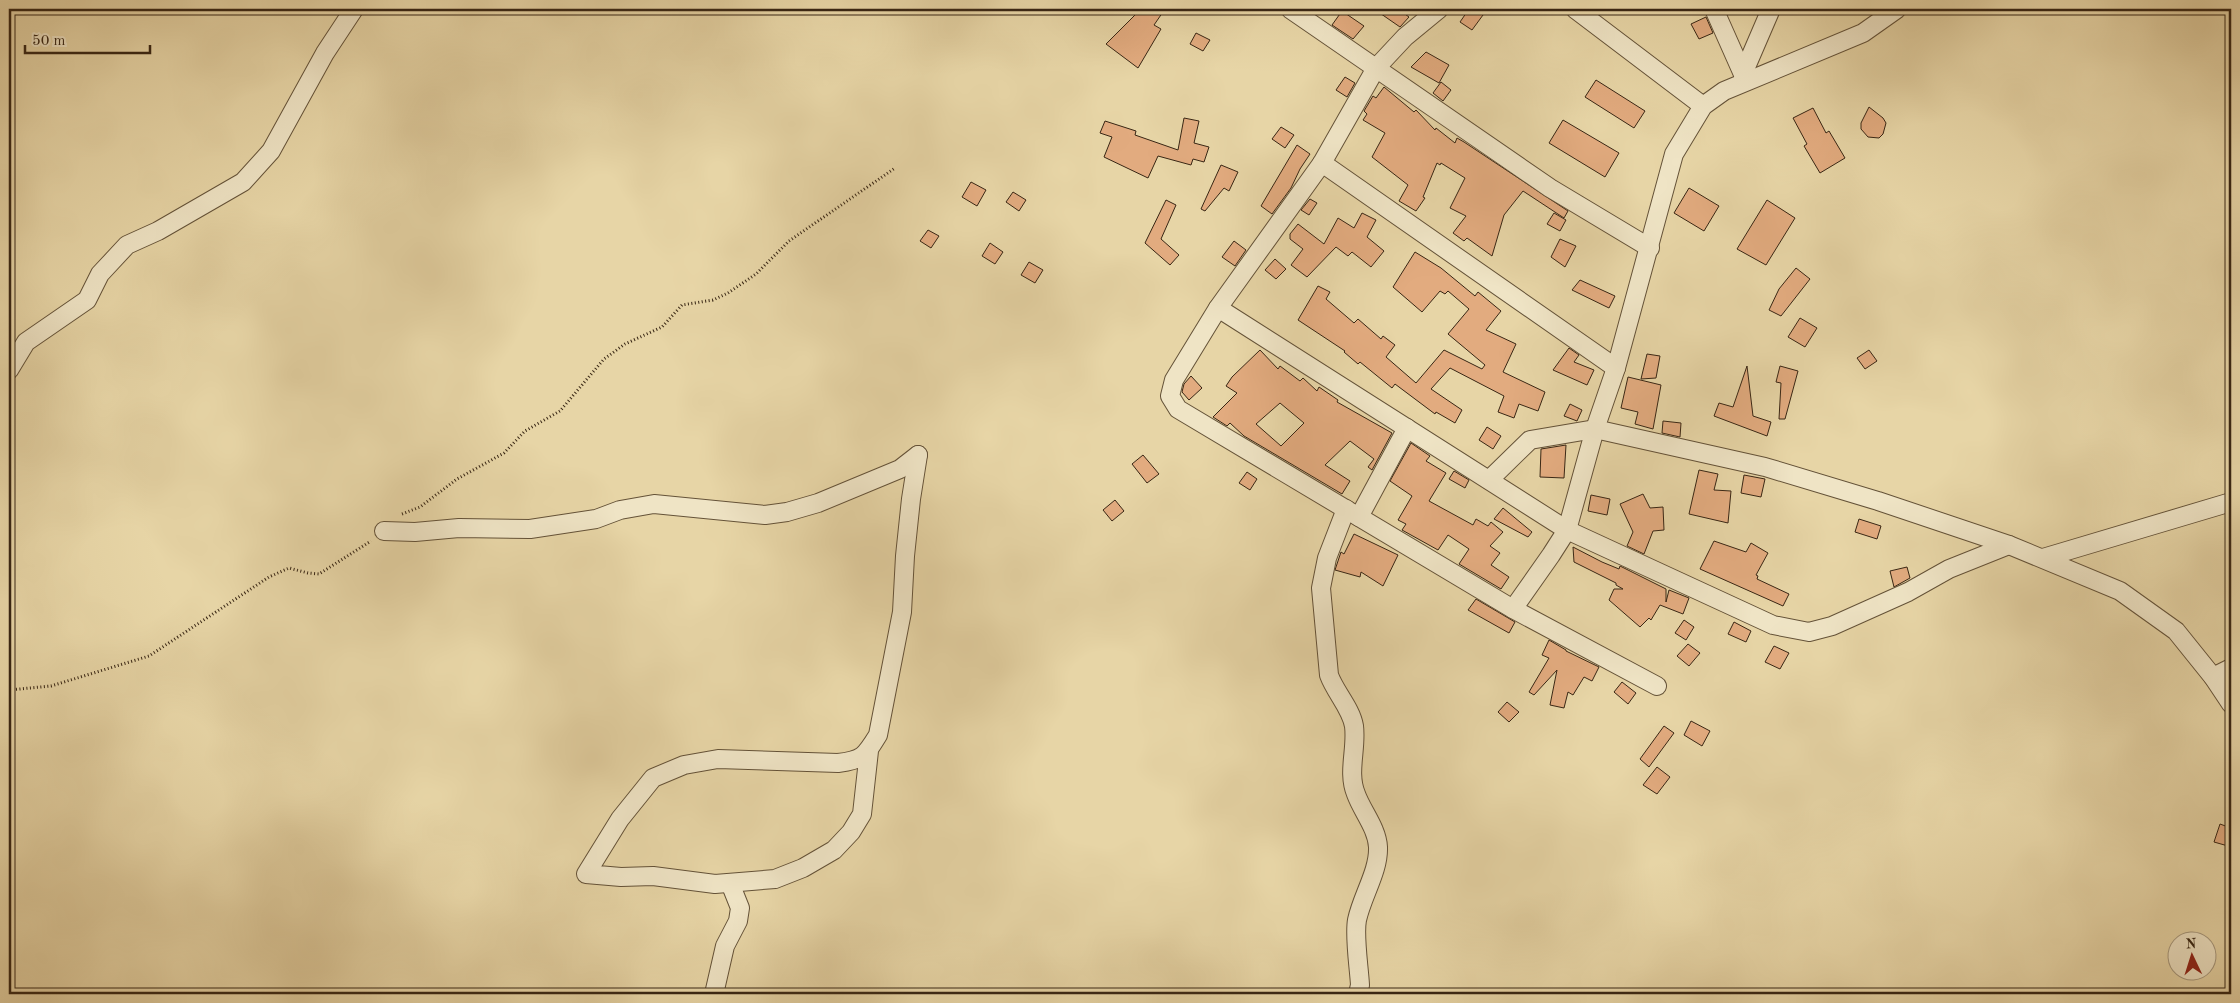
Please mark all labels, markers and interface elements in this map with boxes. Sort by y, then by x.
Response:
scale bar [25,22,150,54]
text: 50 m [32,34,66,49]
north arrow [2168,930,2218,980]
text: N [2185,937,2197,951]

